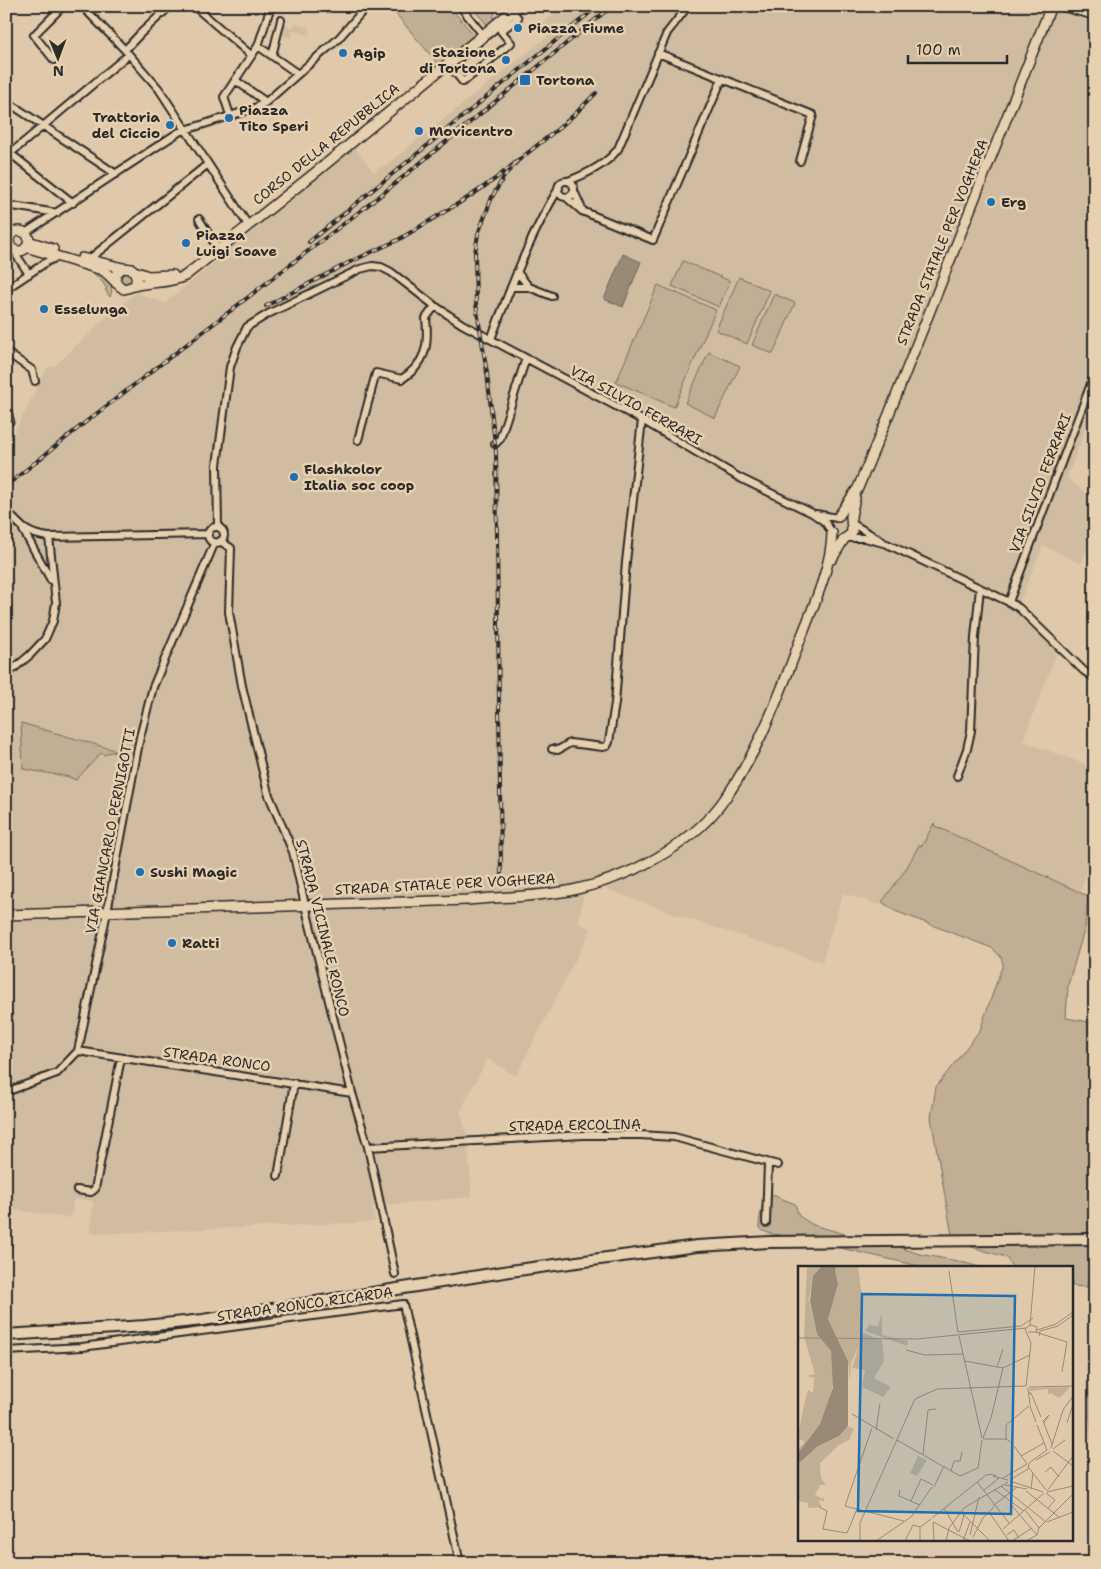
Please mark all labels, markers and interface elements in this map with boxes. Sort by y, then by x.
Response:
place label: Piazza Fiume [528,19,624,37]
marker: Piazza Fiume [512,22,524,34]
north arrow [32,32,82,82]
scale bar [908,32,1007,64]
text: 100 m [916,40,961,60]
place label: Stazione di Tortona [419,43,496,77]
place label: Agip [353,44,386,62]
marker: Agip [337,47,349,59]
marker: Stazione di Tortona [500,54,512,66]
text: N [53,62,64,80]
place label: Tortona [536,71,595,89]
marker: Tortona [518,73,532,87]
street label: CORSO DELLA REPUBBLICA [249,79,403,209]
place label: Piazza Tito Speri [239,101,309,135]
place label: Trattoria del Ciccio [92,108,160,142]
marker: Piazza Tito Speri [223,112,235,124]
marker: Trattoria del Ciccio [164,119,176,131]
place label: Movicentro [429,122,513,140]
marker: Movicentro [413,125,425,137]
street label: STRADA STATALE PER VOGHERA [892,136,992,348]
place label: Erg [1001,193,1026,211]
marker: Erg [985,196,997,208]
place label: Piazza Luigi Soave [196,226,277,260]
marker: Piazza Luigi Soave [180,237,192,249]
place label: Esselunga [54,300,128,318]
marker: Esselunga [38,303,50,315]
street label: VIA SILVIO FERRARI [567,361,705,449]
street label: VIA SILVIO FERRARI [1005,410,1075,555]
place label: Flashkolor Italia soc coop [304,460,414,494]
marker: Flashkolor Italia soc coop [288,471,300,483]
street label: VIA GIANCARLO PERNIGOTTI [81,726,139,935]
street label: STRADA VICINALE RONCO [292,837,354,1019]
place label: Sushi Magic [150,863,237,881]
marker: Sushi Magic [134,866,146,878]
street label: STRADA STATALE PER VOGHERA [334,869,556,899]
place label: Ratti [182,934,219,952]
marker: Ratti [166,937,178,949]
street label: STRADA RONCO [162,1043,272,1075]
street label: STRADA ERCOLINA [509,1115,641,1135]
inset map [798,1266,1074,1542]
street label: STRADA RONCO RICARDA [216,1283,394,1325]

